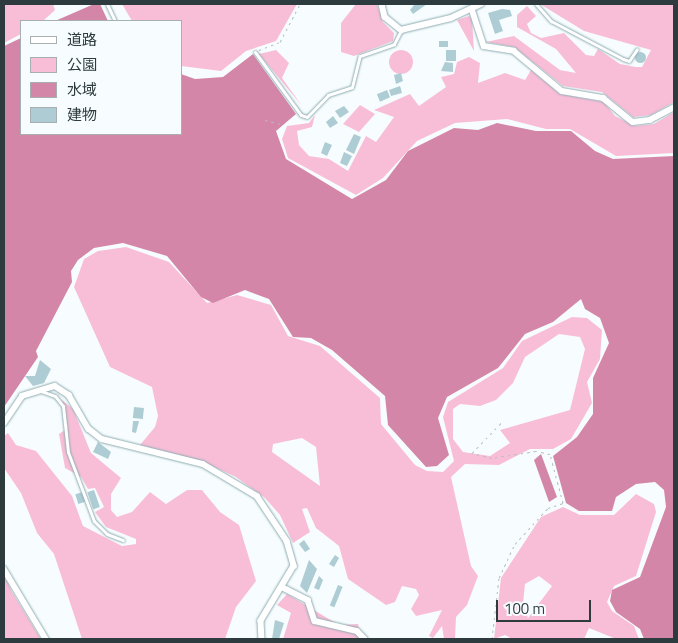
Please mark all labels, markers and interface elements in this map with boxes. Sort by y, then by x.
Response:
legend [20,20,182,135]
text: 道路 [67,28,97,51]
text: 公園 [67,53,97,76]
text: 水域 [67,78,97,101]
text: 建物 [67,103,97,126]
scale bar [498,590,593,622]
text: 100 m [504,597,545,620]

